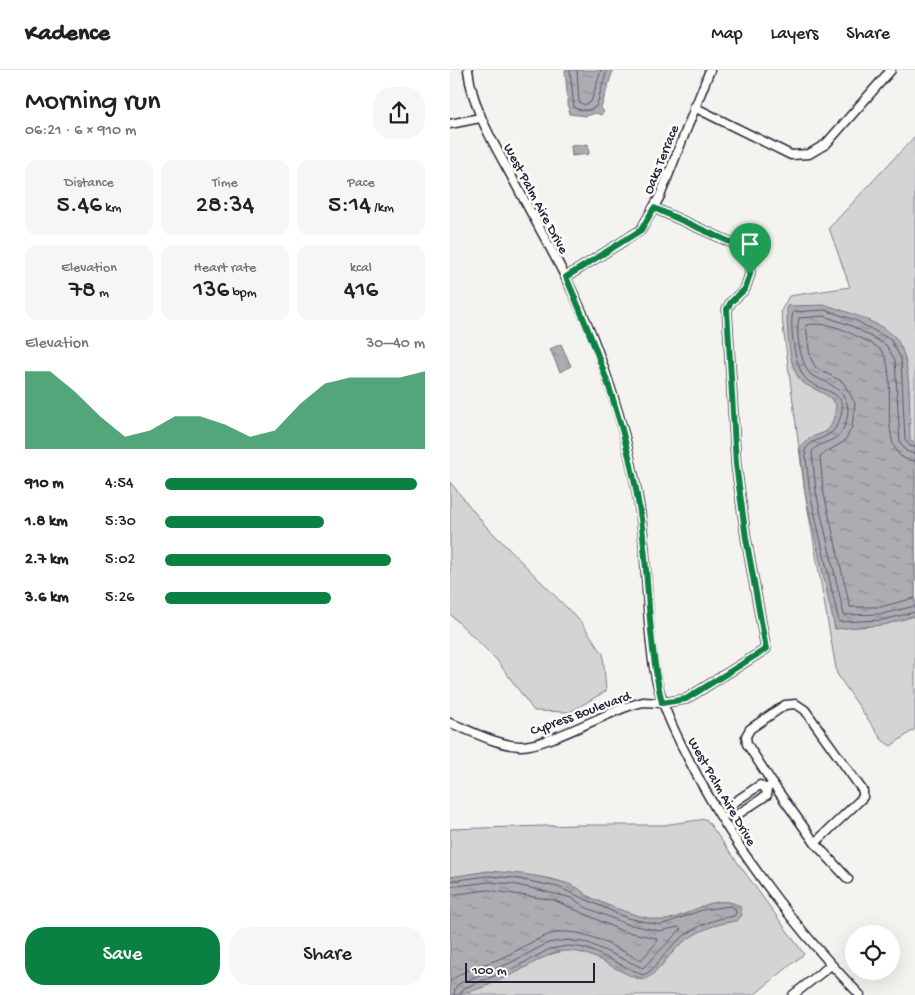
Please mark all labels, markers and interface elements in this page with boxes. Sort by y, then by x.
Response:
text: Kadence [25,20,110,49]
text: Map [711,24,743,45]
text: Layers [771,24,818,45]
text: Share [846,24,890,45]
text: Morning run [25,86,160,119]
button: share [373,87,425,139]
text: 06:21 · 6 × 910 m [25,122,136,141]
street label: Oaks Terrace [641,122,684,197]
street label: West Palm Aire Drive [499,141,571,258]
text: Distance [64,175,114,192]
text: Time [212,175,238,192]
text: Pace [347,175,375,192]
text: 5.46 [57,192,102,221]
text: 28:34 [196,192,254,221]
text: 5:14 [328,192,371,221]
text: km [102,200,122,217]
text: /km [371,200,394,217]
pin [729,223,771,274]
icon: arrive [736,230,764,258]
text: Elevation [61,260,117,277]
text: Heart rate [194,260,256,277]
text: kcal [350,260,372,277]
text: 78 [69,277,96,306]
text: 136 [193,277,229,306]
text: 416 [344,277,378,306]
text: m [96,285,109,302]
text: bpm [229,285,257,302]
text: Elevation [25,335,89,354]
text: 30–40 m [366,335,425,354]
text: 910 m [25,475,64,494]
text: 4:54 [105,475,134,494]
text: 1.8 km [25,513,68,532]
text: 5:30 [105,513,136,532]
text: 2.7 km [25,551,68,570]
text: 5:02 [105,551,135,570]
text: 3.6 km [25,589,69,608]
text: 5:26 [105,589,134,608]
street label: Cypress Boulevard [528,688,635,740]
street label: West Palm Aire Drive [683,735,759,850]
map controls [845,925,900,980]
button: locate [845,925,900,980]
button: Save [25,927,220,985]
button: Share [230,927,425,985]
scale bar [465,960,595,983]
text: 100 m [472,963,507,980]

